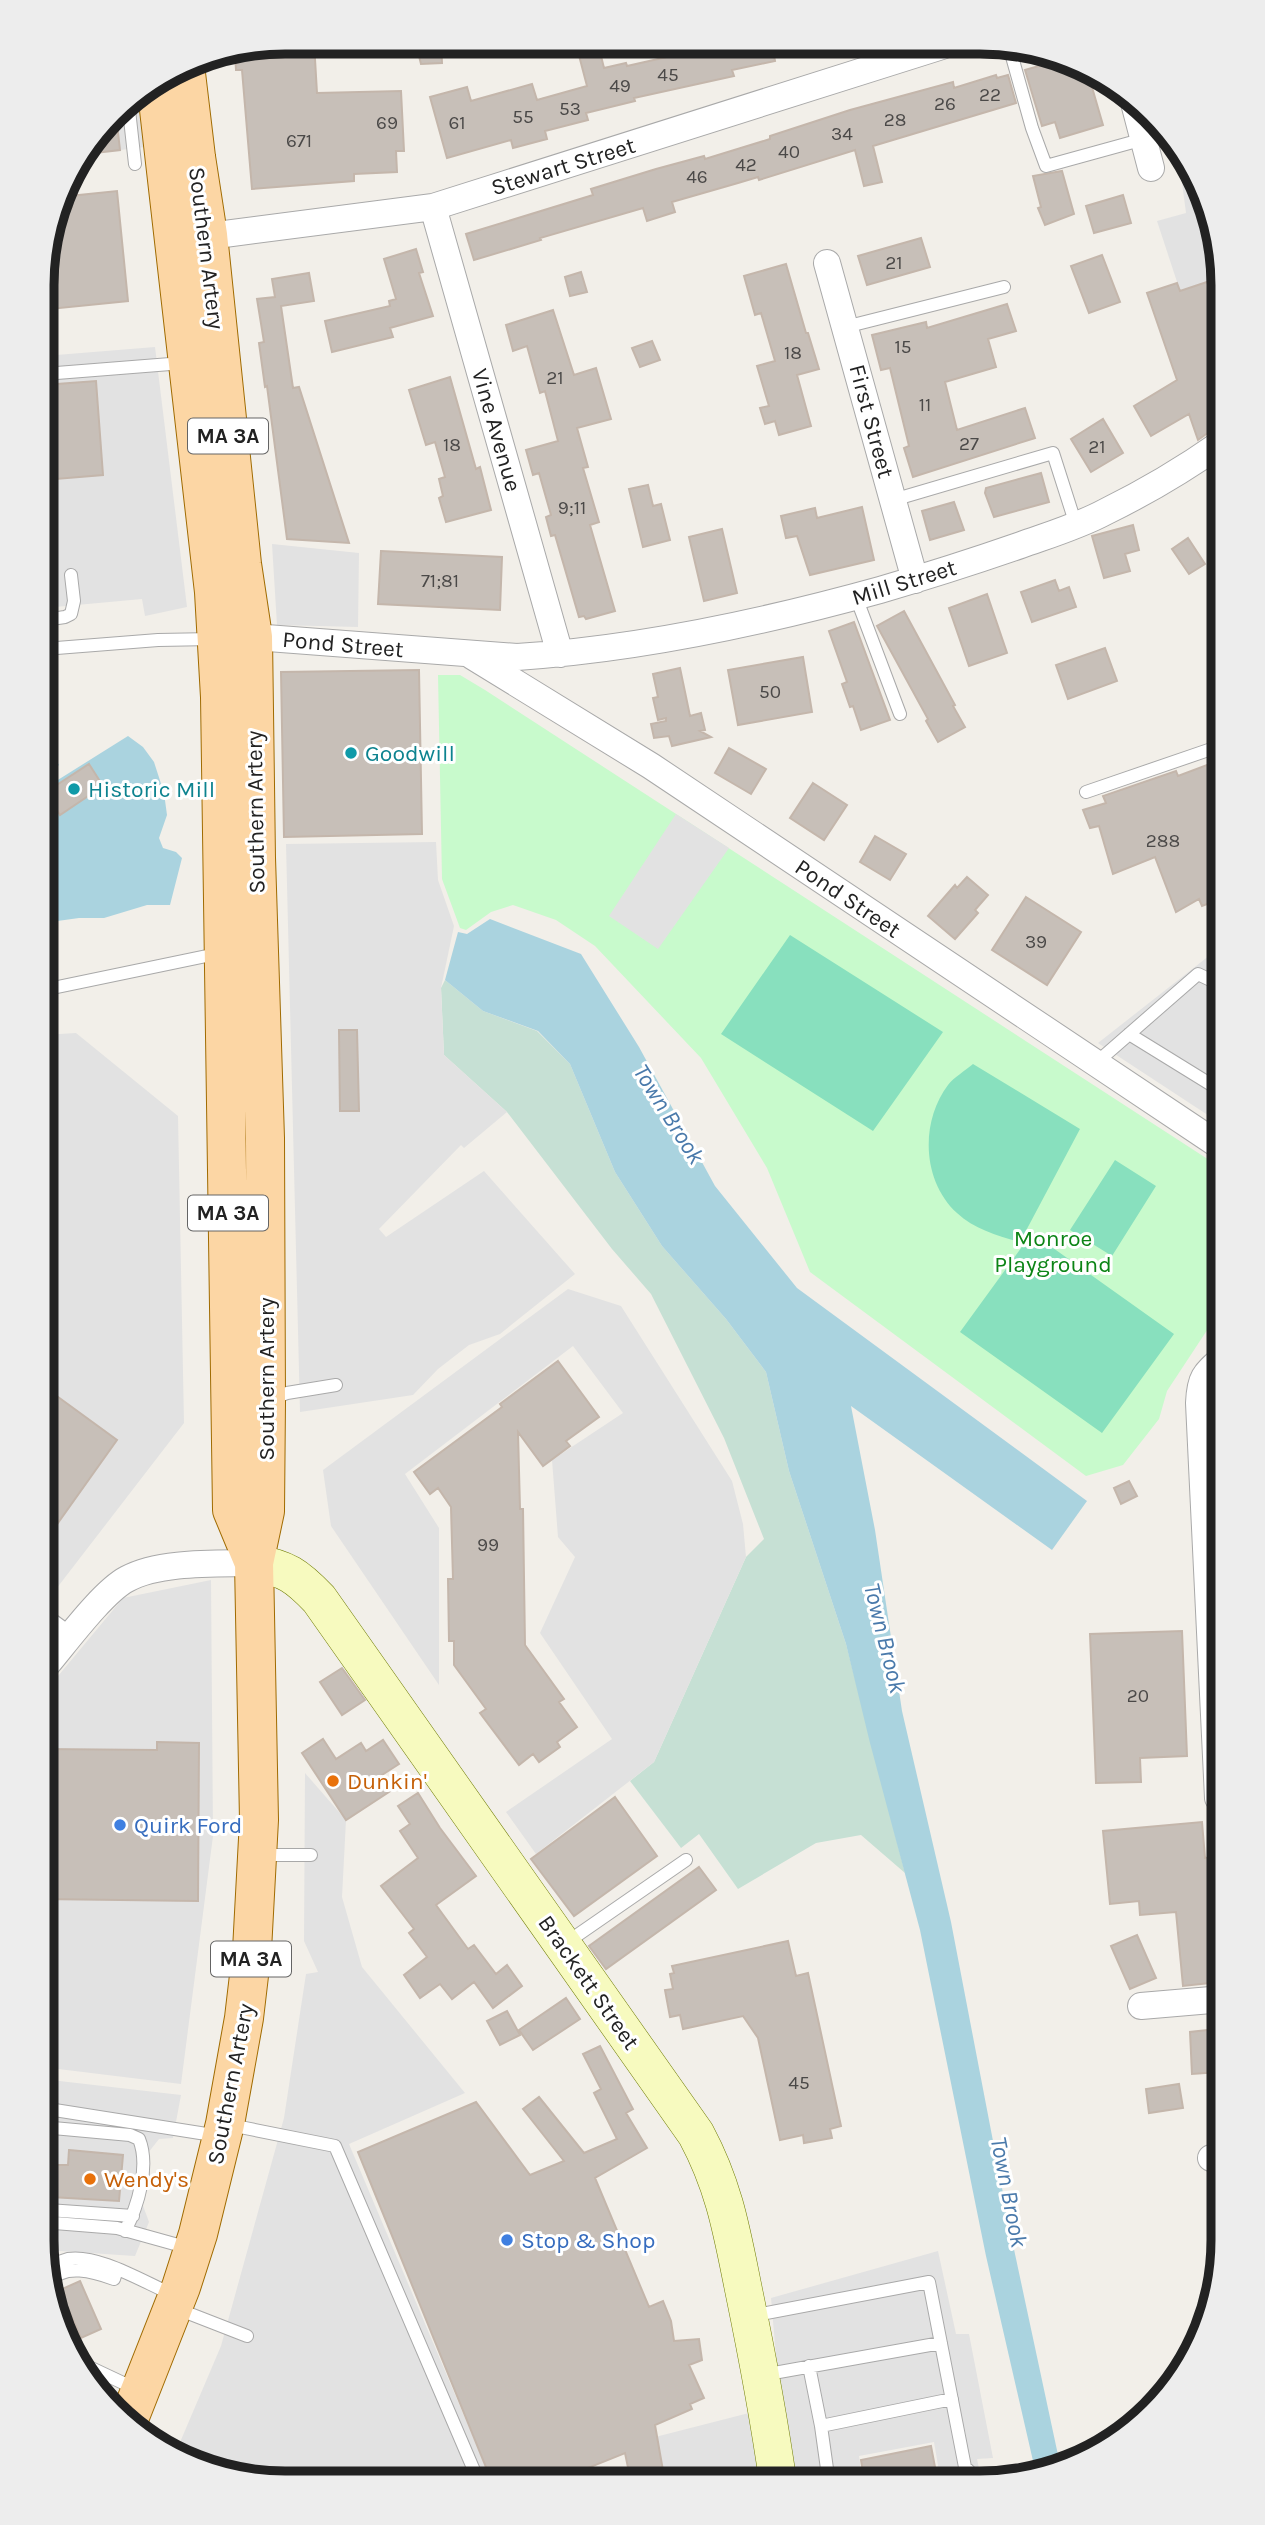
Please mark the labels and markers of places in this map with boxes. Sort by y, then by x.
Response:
place label: Goodwill [365,740,455,767]
marker: Goodwill [343,745,359,761]
place label: Historic Mill [88,776,215,803]
marker: Historic Mill [66,781,82,797]
place label: Dunkin' [347,1768,427,1795]
marker: Dunkin' [325,1773,341,1789]
place label: Quirk Ford [134,1812,242,1839]
marker: Quirk Ford [112,1817,128,1833]
place label: Wendy's [104,2166,189,2193]
marker: Wendy's [82,2171,98,2187]
place label: Stop & Shop [521,2227,655,2254]
marker: Stop & Shop [499,2232,515,2248]

